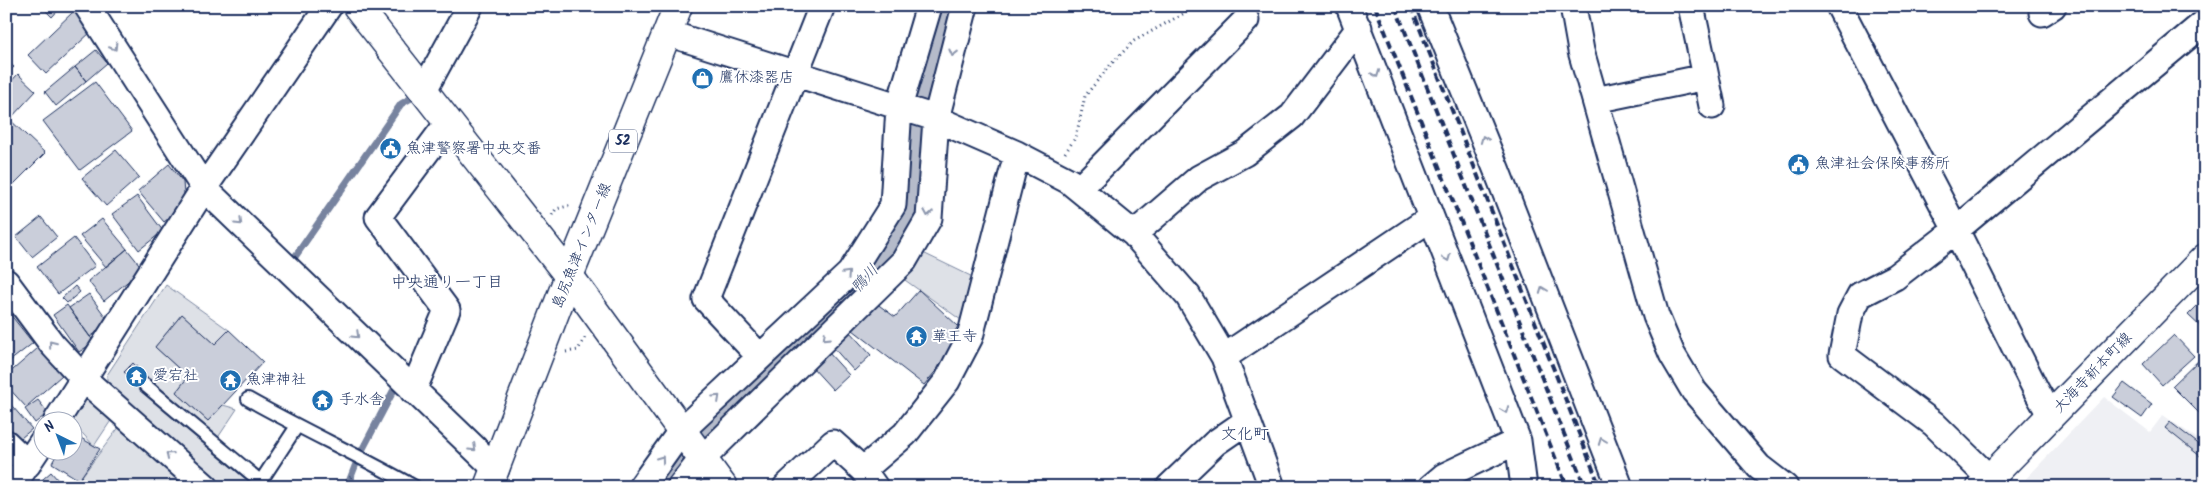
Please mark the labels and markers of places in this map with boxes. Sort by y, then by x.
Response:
shop icon: 鷹休漆器店 [691,66,715,90]
place label: 鷹休漆器店 [719,66,794,90]
public building icon: 魚津警察署中央交番 [378,137,402,161]
place label: 魚津警察署中央交番 [406,137,541,161]
public building icon: 魚津社会保険事務所 [1787,152,1811,176]
place label: 魚津社会保険事務所 [1815,152,1950,176]
temple icon: 華王寺 [904,325,928,349]
place label: 華王寺 [932,325,977,349]
temple icon: 愛宕社 [125,364,149,388]
place label: 愛宕社 [153,364,198,388]
temple icon: 魚津神社 [218,368,242,392]
place label: 魚津神社 [246,368,306,392]
temple icon: 手水舎 [311,388,335,412]
place label: 手水舎 [339,388,384,412]

